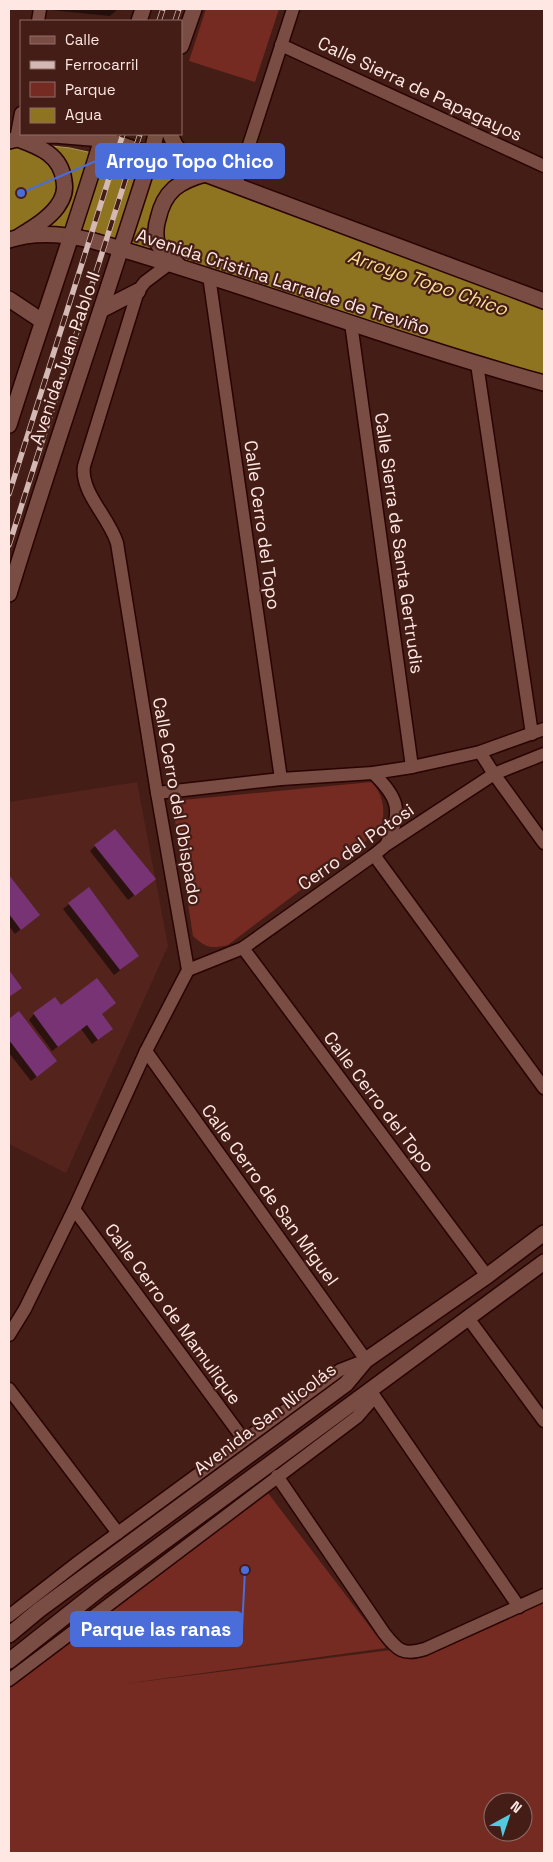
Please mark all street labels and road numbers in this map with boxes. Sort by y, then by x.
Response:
street label: Calle Sierra de Papagayos [314,31,526,146]
street label: Avenida Cristina Larralde de Treviño [133,223,433,340]
street label: Avenida Juan Pablo II [24,268,105,448]
street label: Calle Sierra de Santa Gertrudis [370,411,429,675]
street label: Calle Cerro del Topo [239,439,286,611]
street label: Calle Cerro del Obispado [148,695,207,907]
street label: Cerro del Potosi [293,798,418,895]
street label: Calle Cerro del Topo [319,1027,440,1177]
street label: Calle Cerro de San Miguel [197,1099,344,1290]
street label: Calle Cerro de Mamulique [100,1219,247,1409]
street label: Avenida San Nicolás [189,1358,340,1480]

